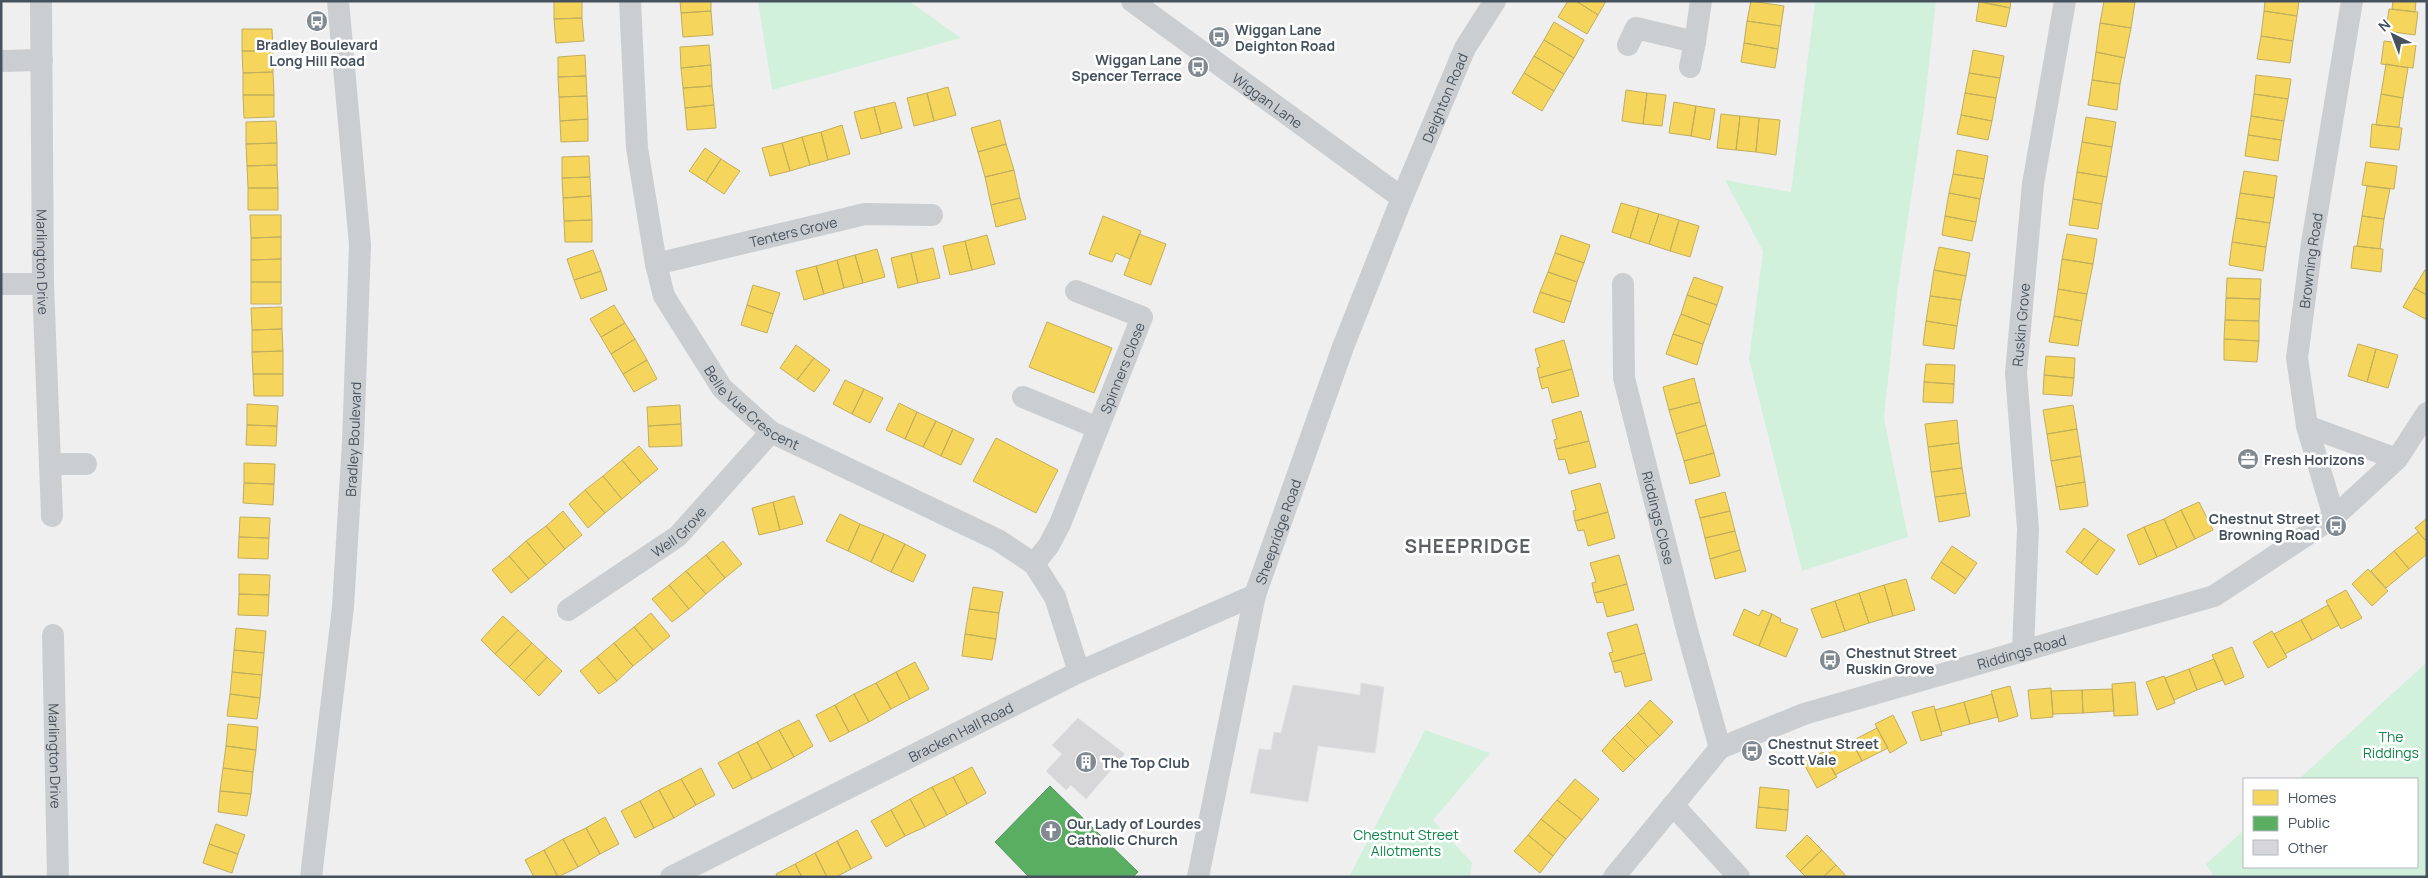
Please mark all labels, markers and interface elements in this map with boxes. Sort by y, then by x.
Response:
bus stop icon: Bradley Boulevard Long Hill Road [305,9,329,33]
north arrow [2368,10,2418,60]
text: N [2374,15,2394,35]
place label: Wiggan Lane Deighton Road [1235,20,1335,55]
bus stop icon: Wiggan Lane Deighton Road [1207,25,1231,49]
place label: Bradley Boulevard Long Hill Road [256,35,378,70]
place label: Wiggan Lane Spencer Terrace [1072,50,1182,85]
street label: Deighton Road [1417,50,1471,145]
bus stop icon: Wiggan Lane Spencer Terrace [1186,55,1210,79]
street label: Wiggan Lane [1229,68,1307,132]
street label: Marlington Drive [33,209,54,315]
street label: Browning Road [2294,211,2326,310]
street label: Tenters Grove [747,212,839,251]
street label: Ruskin Grove [2007,282,2034,367]
street label: Spinners Close [1095,319,1149,416]
street label: Belle Vue Crescent [700,362,803,454]
street label: Bradley Boulevard [340,381,365,497]
office icon: Fresh Horizons [2236,447,2260,471]
place label: Fresh Horizons [2264,450,2365,469]
street label: Riddings Close [1638,469,1680,566]
street label: Sheepridge Road [1250,476,1305,587]
street label: Well Grove [647,502,710,561]
place label: Chestnut Street Browning Road [2209,509,2320,544]
bus stop icon: Chestnut Street Browning Road [2324,514,2348,538]
district label: SHEEPRIDGE [1405,533,1531,559]
street label: Riddings Road [1975,630,2068,673]
place label: Chestnut Street Ruskin Grove [1846,643,1957,678]
bus stop icon: Chestnut Street Ruskin Grove [1818,648,1842,672]
street label: Bracken Hall Road [905,697,1016,766]
street label: Marlington Drive [45,703,66,809]
park label: The Riddings [2363,727,2419,762]
place label: Chestnut Street Scott Vale [1768,734,1879,769]
bus stop icon: Chestnut Street Scott Vale [1740,739,1764,763]
building icon: The Top Club [1074,750,1098,774]
place label: The Top Club [1102,753,1190,772]
legend [2243,778,2418,868]
text: Homes [2288,787,2337,808]
text: Public [2288,812,2330,833]
place label: Our Lady of Lourdes Catholic Church [1067,814,1202,849]
church icon: Our Lady of Lourdes Catholic Church [1039,819,1063,843]
park label: Chestnut Street Allotments [1353,825,1459,860]
text: Other [2288,837,2329,858]

